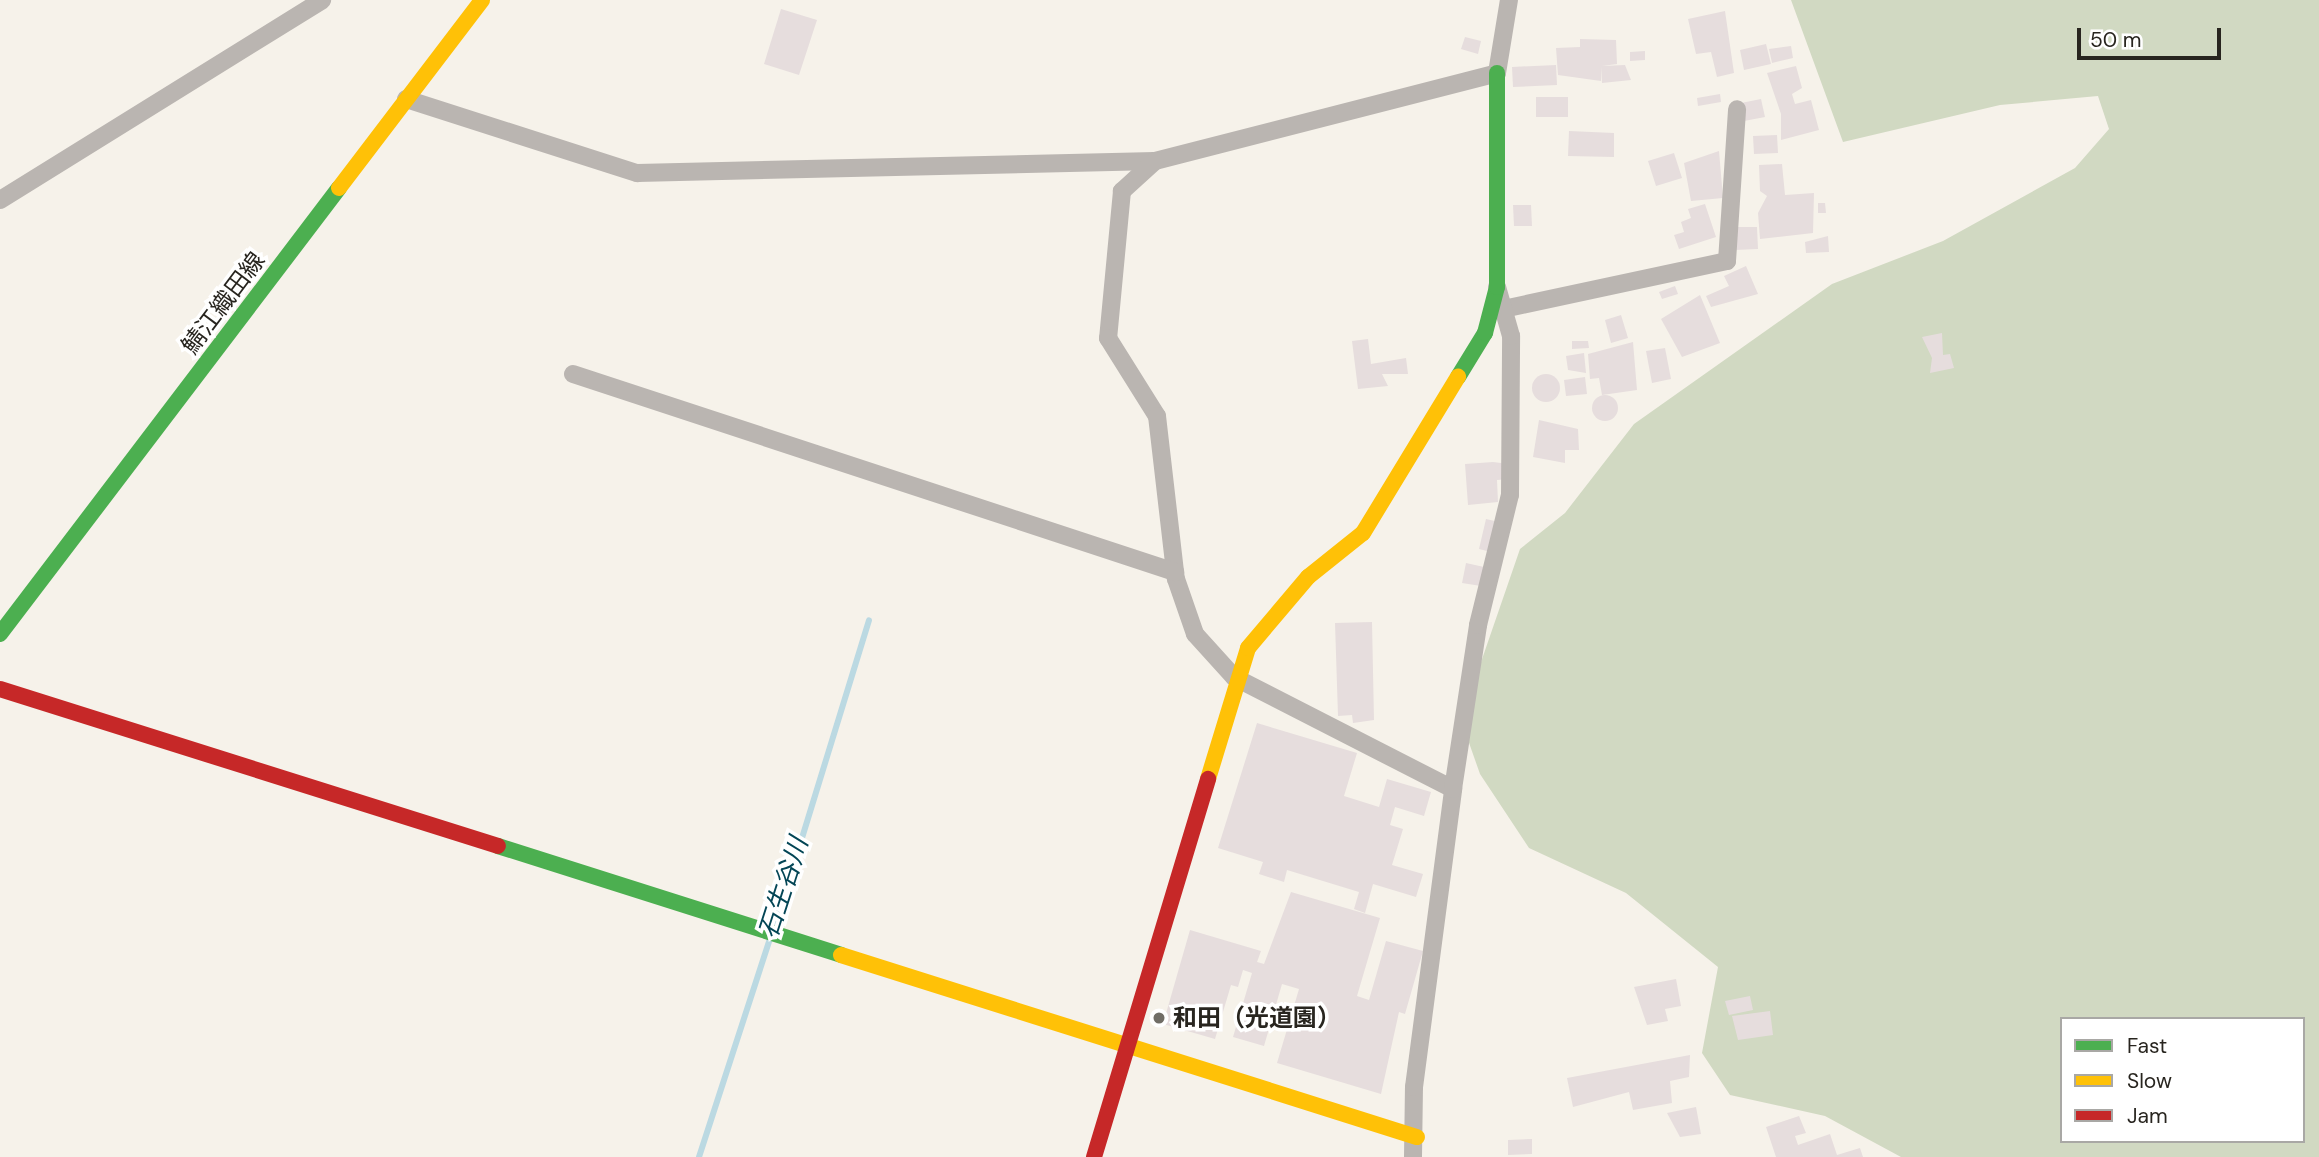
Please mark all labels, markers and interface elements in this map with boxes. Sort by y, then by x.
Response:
scale bar [2081,14,2224,58]
text: 50 m [2090,26,2141,54]
street label: 鯖江織田線 [175,246,271,360]
water label: 石生谷川 [753,834,815,942]
place label: 和田（光道園） [1173,1004,1341,1032]
marker: 和田（光道園） [1151,1010,1167,1026]
legend [2060,1017,2305,1143]
text: Fast [2127,1032,2167,1060]
text: Slow [2127,1067,2172,1095]
text: Jam [2127,1102,2168,1130]

